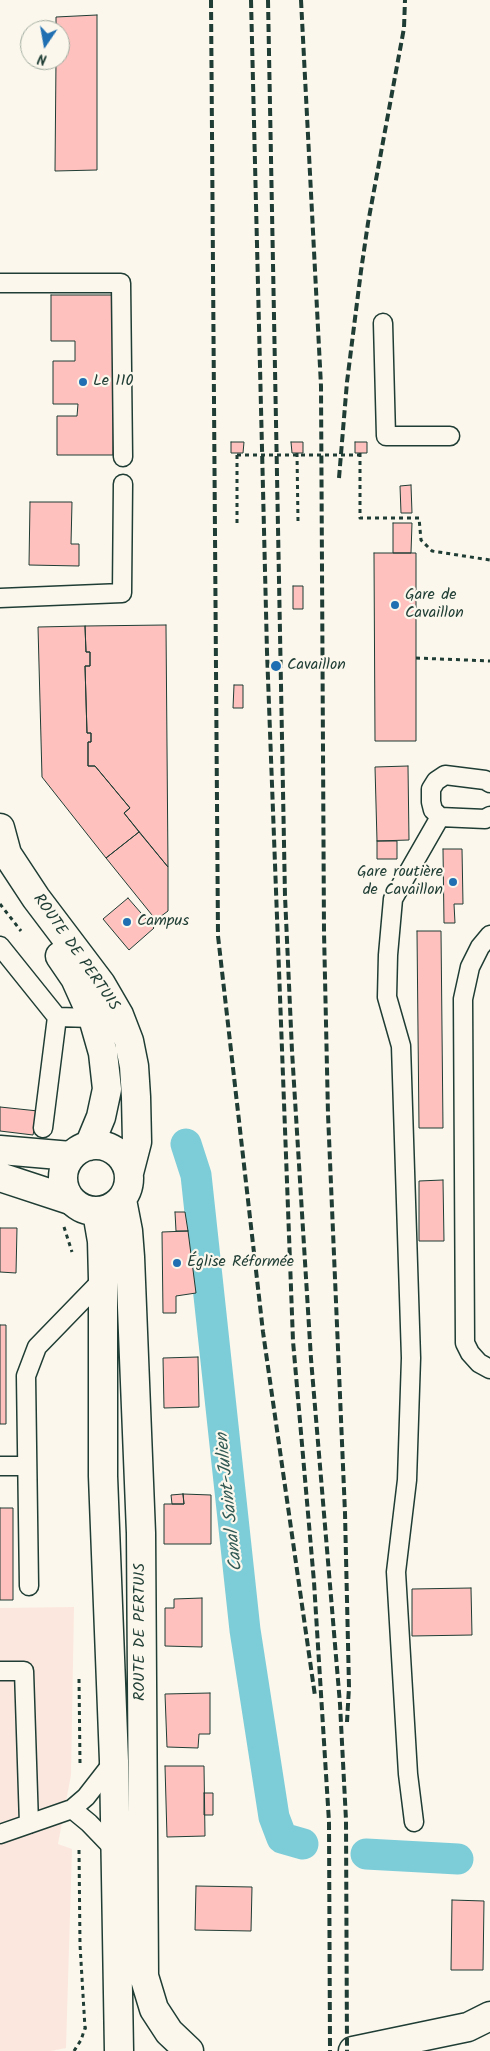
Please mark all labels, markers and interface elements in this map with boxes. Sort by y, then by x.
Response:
north arrow [20,20,70,70]
text: N [35,47,49,70]
place label: Le 110 [93,372,133,392]
marker: Le 110 [77,376,89,388]
place label: Gare de Cavaillon [405,586,464,624]
marker: Gare de Cavaillon [389,599,401,611]
place label: Cavaillon [287,656,346,676]
marker: Cavaillon [269,659,283,673]
place label: Gare routière de Cavaillon [357,863,443,901]
marker: Gare routière de Cavaillon [447,876,459,888]
street label: ROUTE DE PERTUIS [28,891,122,1015]
place label: Campus [137,912,189,932]
marker: Campus [121,916,133,928]
place label: Église Réformée [187,1253,294,1273]
marker: Église Réformée [171,1257,183,1269]
water label: Canal Saint-Julien [213,1432,249,1572]
street label: ROUTE DE PERTUIS [131,1563,151,1701]

